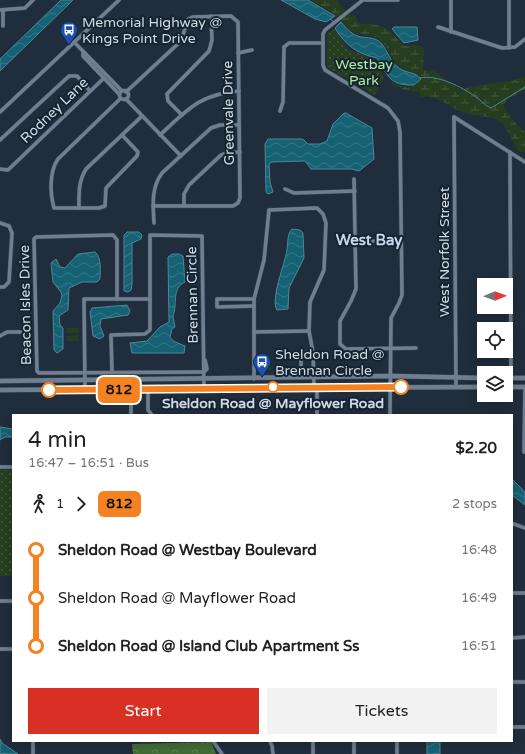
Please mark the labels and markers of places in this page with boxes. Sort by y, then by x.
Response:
place label: Memorial Highway @ Kings Point Drive [82,14,222,47]
bus stop icon: Memorial Highway @ Kings Point Drive [59,20,79,45]
place label: Sheldon Road @ Brennan Circle [275,346,384,379]
bus stop icon: Sheldon Road @ Brennan Circle [252,352,272,377]
unlabelled marker [393,379,409,395]
marker: Sheldon Road @ Mayflower Road [267,381,279,393]
unlabelled marker [41,382,57,398]
place label: Sheldon Road @ Mayflower Road [162,395,384,412]

